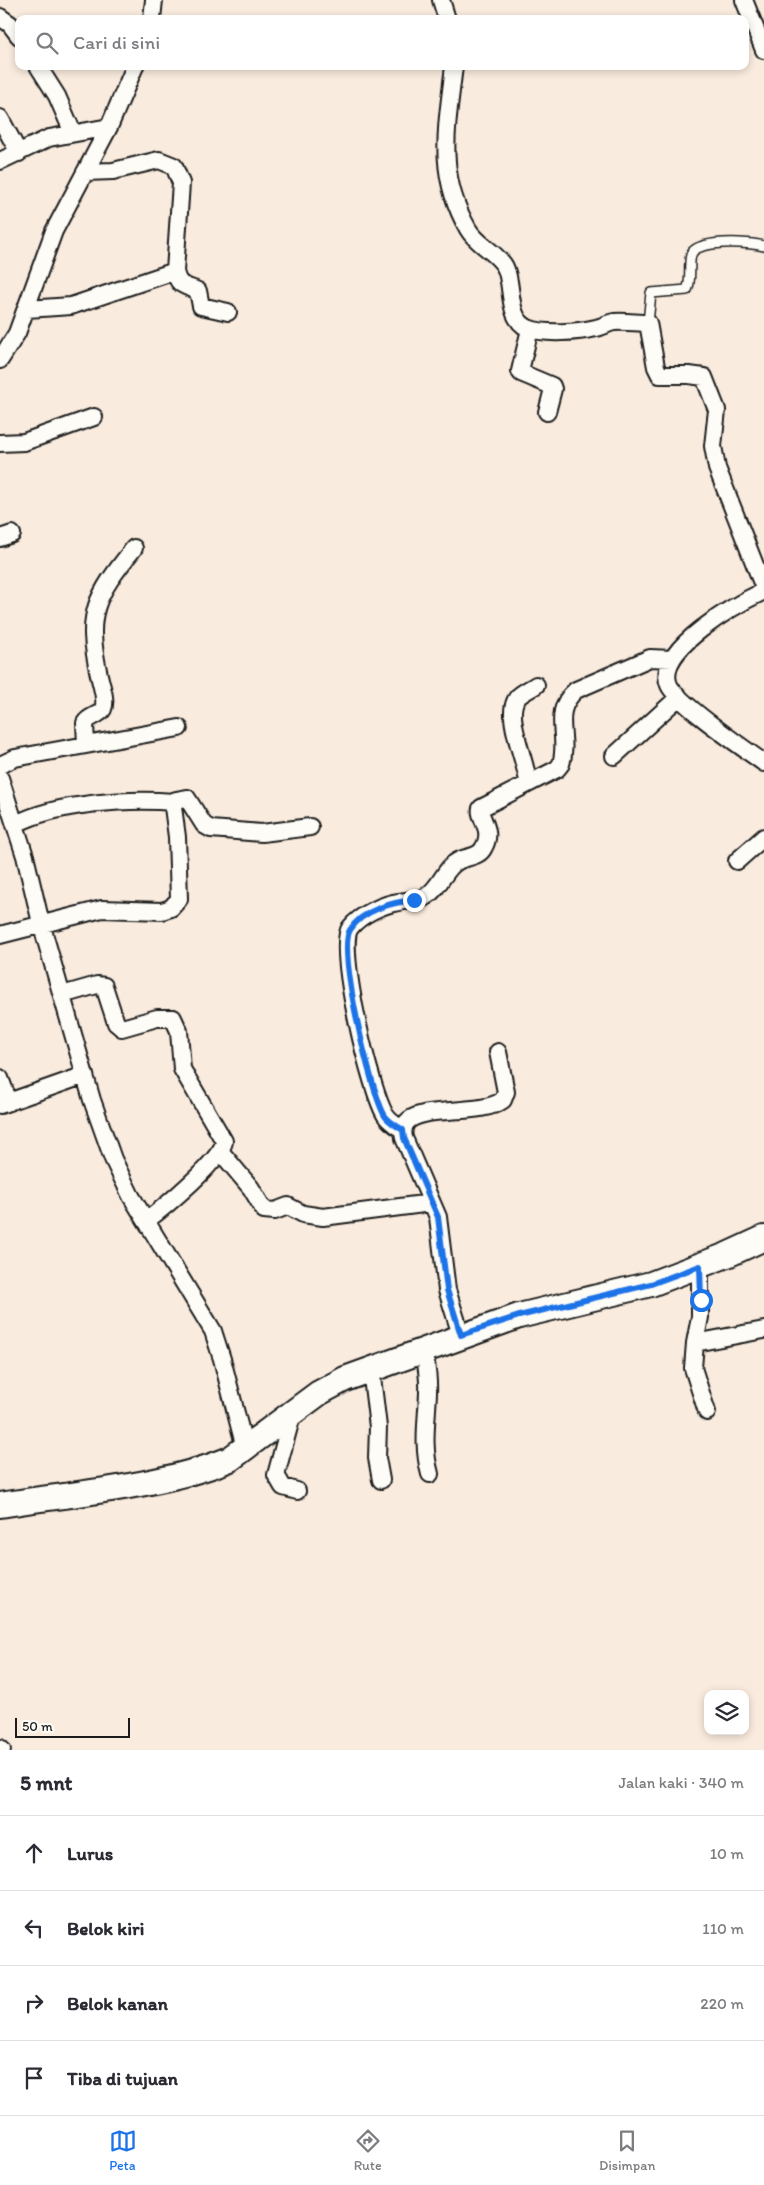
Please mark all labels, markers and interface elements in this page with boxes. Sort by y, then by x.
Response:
search box [15,15,749,70]
icon: search [33,29,61,57]
text: Cari di sini [73,31,160,54]
route end [403,889,426,912]
route start [690,1289,713,1312]
map controls [704,1690,749,1735]
button: layers [704,1690,749,1735]
scale bar [15,1715,130,1738]
text: 50 m [22,1718,53,1735]
text: 5 mnt [20,1770,73,1795]
text: Jalan kaki · 340 m [618,1773,744,1792]
icon: ahead [20,1839,48,1867]
text: Lurus [67,1842,113,1865]
text: 10 m [710,1844,744,1863]
icon: left [20,1914,48,1942]
text: Belok kiri [67,1917,144,1940]
text: 110 m [702,1919,744,1938]
icon: right [20,1989,48,2017]
text: Belok kanan [67,1992,168,2015]
text: 220 m [700,1994,744,2013]
icon: arrive [20,2064,48,2092]
text: Tiba di tujuan [67,2067,178,2090]
tab: Peta [109,2127,137,2174]
tab: Rute [354,2127,382,2174]
tab: Disimpan [599,2127,655,2174]

